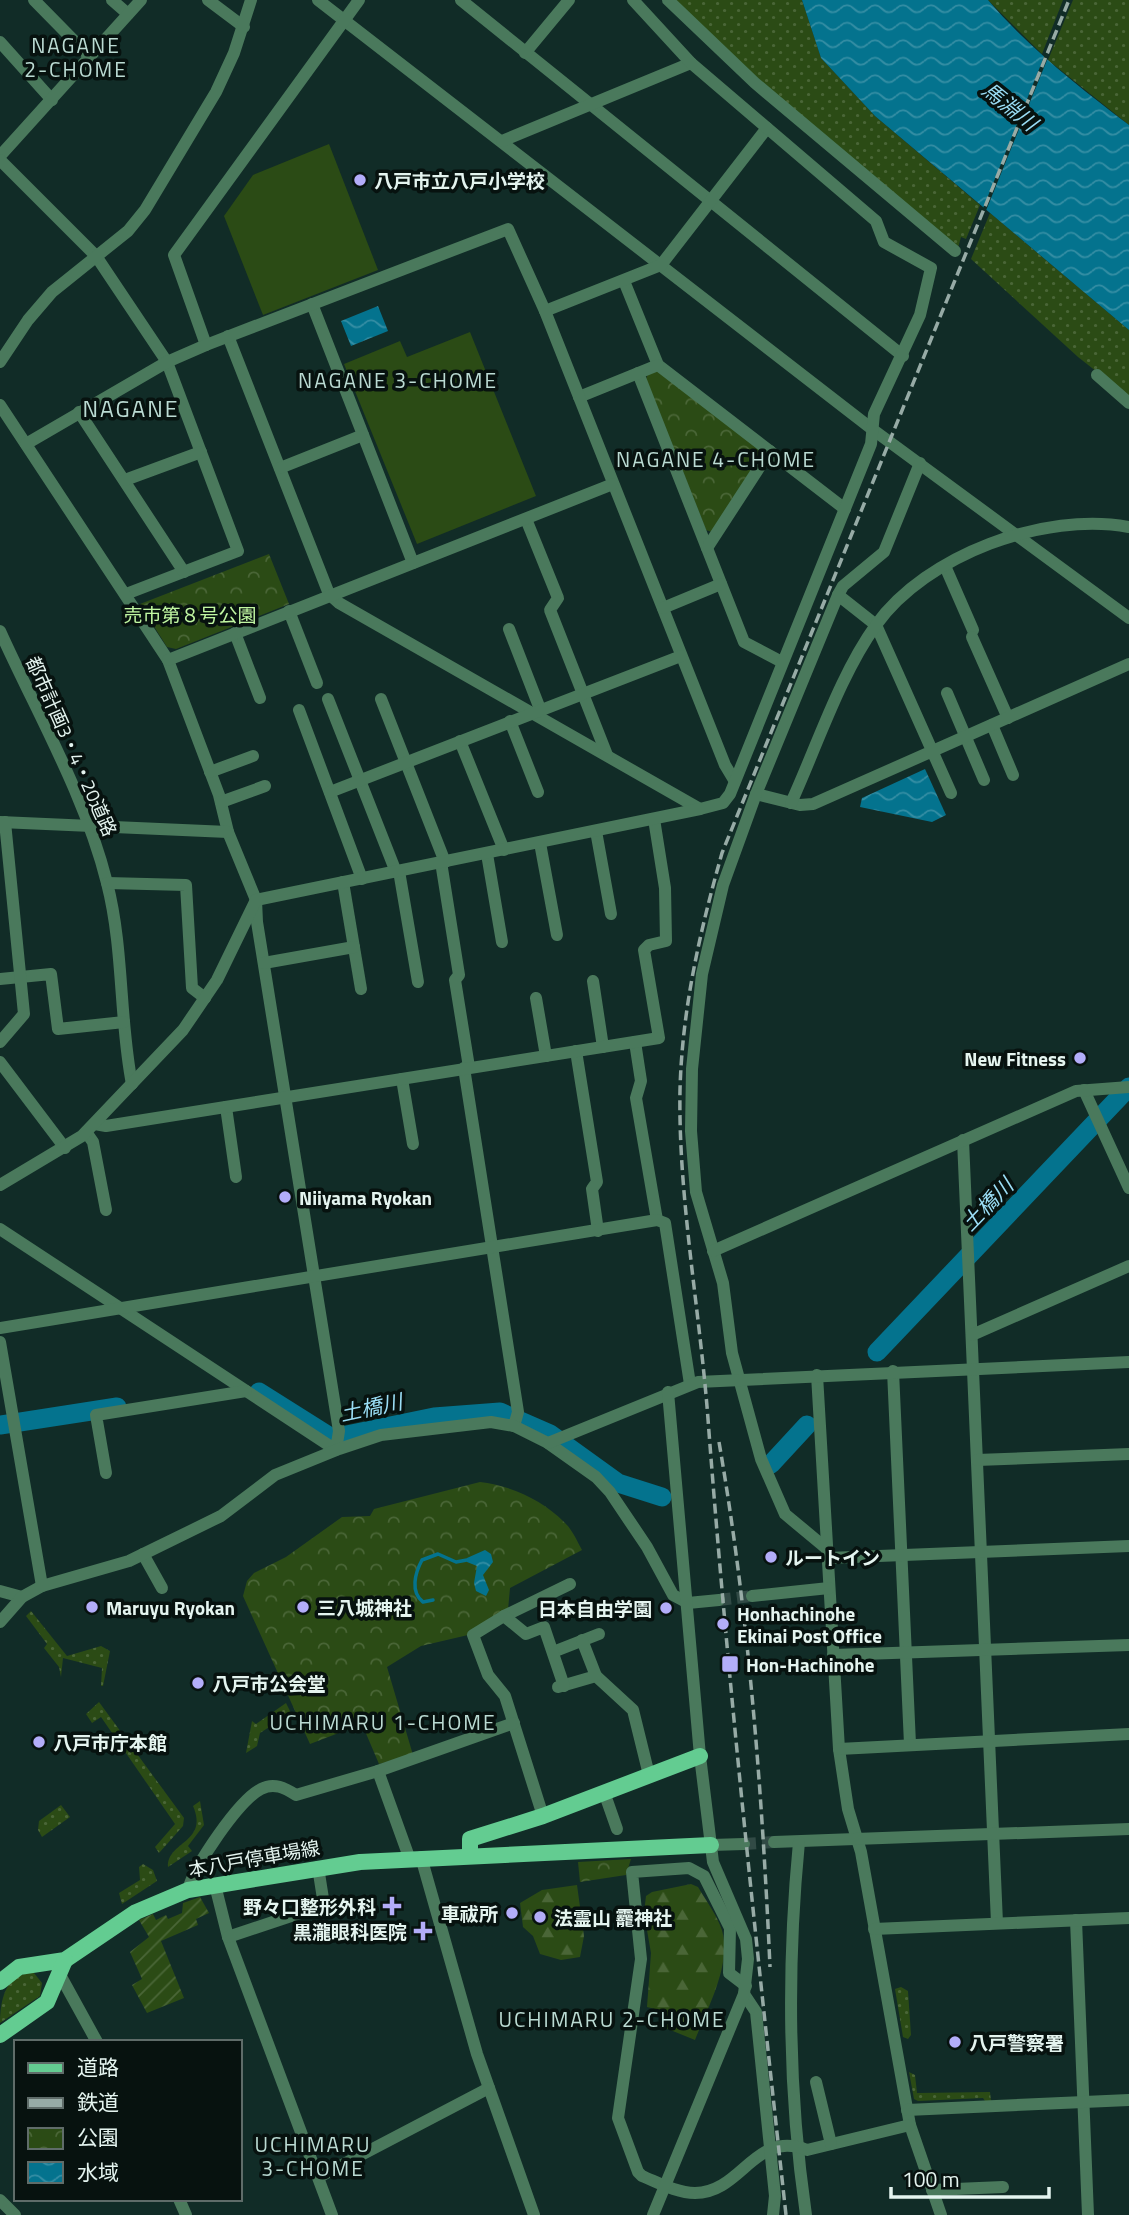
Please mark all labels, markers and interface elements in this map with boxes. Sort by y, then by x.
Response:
district label: NAGANE 2-CHOME [24,29,128,85]
water label: 馬淵川 [975,74,1046,140]
place label: 八戸市立八戸小学校 [374,166,545,195]
marker: 八戸市立八戸小学校 [352,172,368,188]
district label: NAGANE 3-CHOME [298,364,498,396]
district label: NAGANE [82,391,180,426]
district label: NAGANE 4-CHOME [616,443,816,475]
park label: 売市第８号公園 [123,600,257,629]
street label: 都市計画3・4・20道路 [19,651,125,841]
place label: New Fitness [964,1044,1066,1073]
marker: New Fitness [1072,1050,1088,1066]
water label: 土橋川 [954,1169,1022,1238]
place label: Niiyama Ryokan [299,1183,432,1212]
marker: Niiyama Ryokan [277,1189,293,1205]
water label: 土橋川 [337,1384,407,1429]
place label: ルートイン [785,1543,880,1572]
marker: ルートイン [763,1549,779,1565]
place label: Maruyu Ryokan [106,1593,235,1622]
place label: 三八城神社 [317,1593,412,1622]
place label: 日本自由学園 [538,1594,652,1623]
marker: Maruyu Ryokan [84,1599,100,1615]
marker: 三八城神社 [295,1599,311,1615]
place label: Honhachinohe Ekinai Post Office [737,1599,882,1650]
marker: 日本自由学園 [658,1600,674,1616]
marker: Honhachinohe Ekinai Post Office [715,1616,731,1632]
place label: Hon-Hachinohe [746,1650,875,1679]
marker: Hon-Hachinohe [720,1654,740,1674]
place label: 八戸市公会堂 [212,1669,326,1698]
marker: 八戸市公会堂 [190,1675,206,1691]
district label: UCHIMARU 1-CHOME [269,1706,497,1738]
place label: 八戸市庁本館 [53,1728,167,1757]
marker: 八戸市庁本館 [31,1734,47,1750]
street label: 本八戸停車場線 [186,1832,322,1884]
place label: 野々口整形外科 [243,1892,376,1921]
marker: 野々口整形外科 [382,1896,402,1916]
place label: 車祓所 [441,1899,498,1928]
place label: 法霊山 龗神社 [554,1903,672,1932]
marker: 車祓所 [504,1905,520,1921]
marker: 法霊山 龗神社 [532,1909,548,1925]
place label: 黒瀧眼科医院 [293,1917,407,1946]
marker: 黒瀧眼科医院 [413,1921,433,1941]
district label: UCHIMARU 2-CHOME [498,2003,726,2035]
place label: 八戸警察署 [969,2028,1064,2057]
marker: 八戸警察署 [947,2034,963,2050]
legend [14,2040,242,2201]
text: 道路 [77,2051,119,2083]
text: 鉄道 [77,2086,119,2118]
text: 公園 [77,2121,119,2153]
district label: UCHIMARU 3-CHOME [255,2128,371,2184]
text: 水域 [77,2156,119,2188]
scale bar [891,2156,1048,2200]
text: 100 m [902,2163,959,2195]

